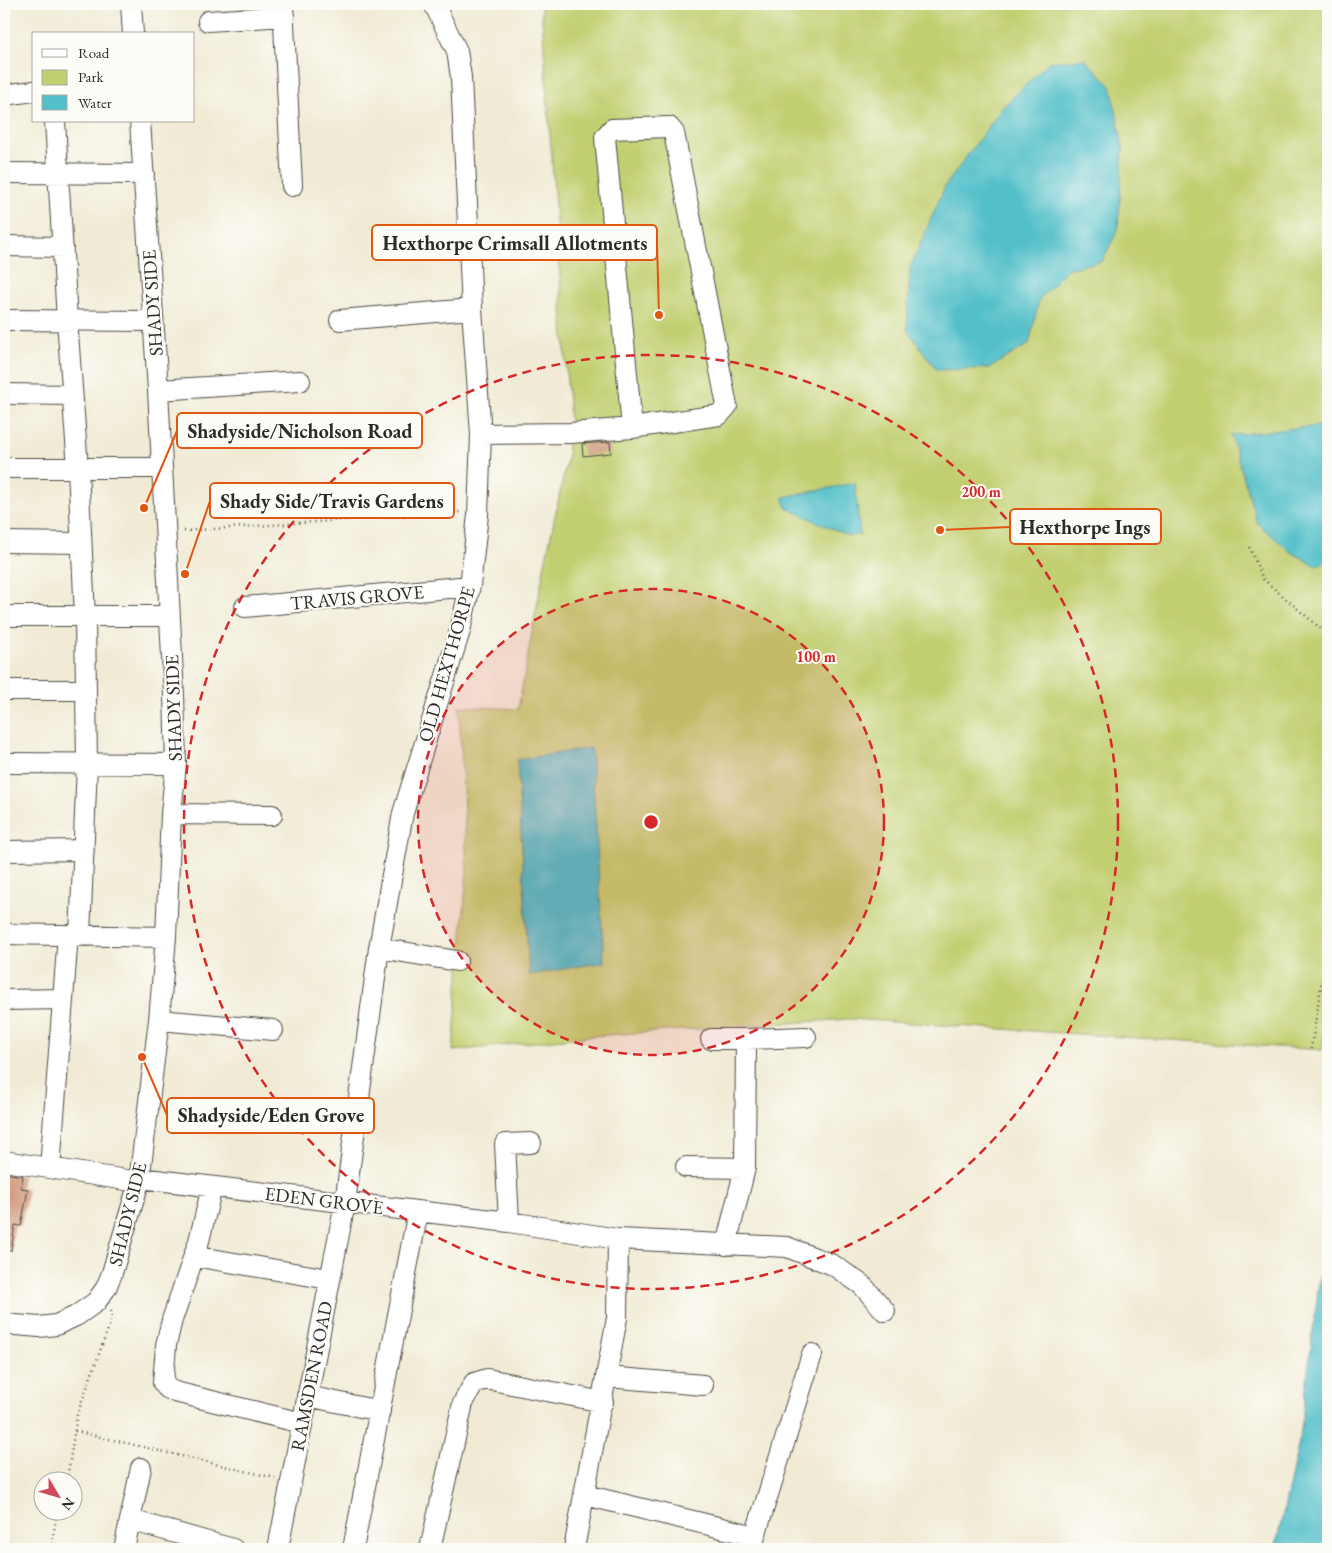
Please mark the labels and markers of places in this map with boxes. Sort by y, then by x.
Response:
callout: Hexthorpe Crimsall Allotments [372,225,657,260]
callout: Shadyside/Nicholson Road [177,413,422,448]
callout: Shady Side/Travis Gardens [210,483,454,518]
callout: Hexthorpe Ings [1010,509,1161,544]
centre of rings [642,813,660,831]
callout: Shadyside/Eden Grove [167,1098,374,1133]

